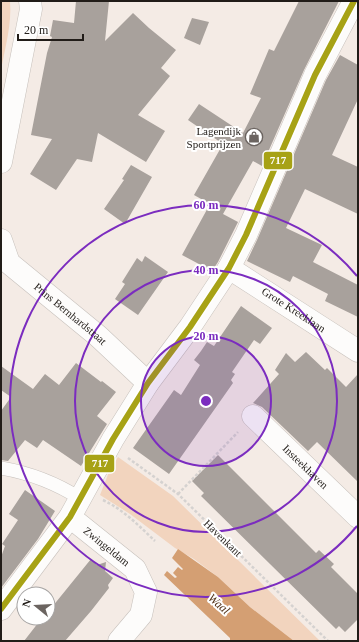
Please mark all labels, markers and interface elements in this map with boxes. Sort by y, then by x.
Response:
scale bar [18,16,83,42]
text: 20 m [24,23,49,37]
place label: Lagendijk Sportprijzen [187,125,241,150]
shop icon: Lagendijk Sportprijzen [244,127,264,147]
line badge: 717 [263,151,293,170]
text: 717 [270,154,287,166]
text: 60 m [194,198,219,212]
text: 40 m [194,263,219,277]
street label: Prins Bernhardstraat [32,280,109,347]
street label: Grote Kreeklaan [260,285,328,335]
text: 20 m [194,329,219,343]
centre of rings [199,394,213,408]
street label: Insteekhaven [281,442,331,491]
line badge: 717 [84,454,115,473]
text: 717 [92,457,109,469]
street label: Havenkant [202,517,244,559]
street label: Zwingeldam [81,524,133,569]
north arrow [16,586,56,626]
water label: Waal [205,591,233,618]
text: N [20,597,33,609]

